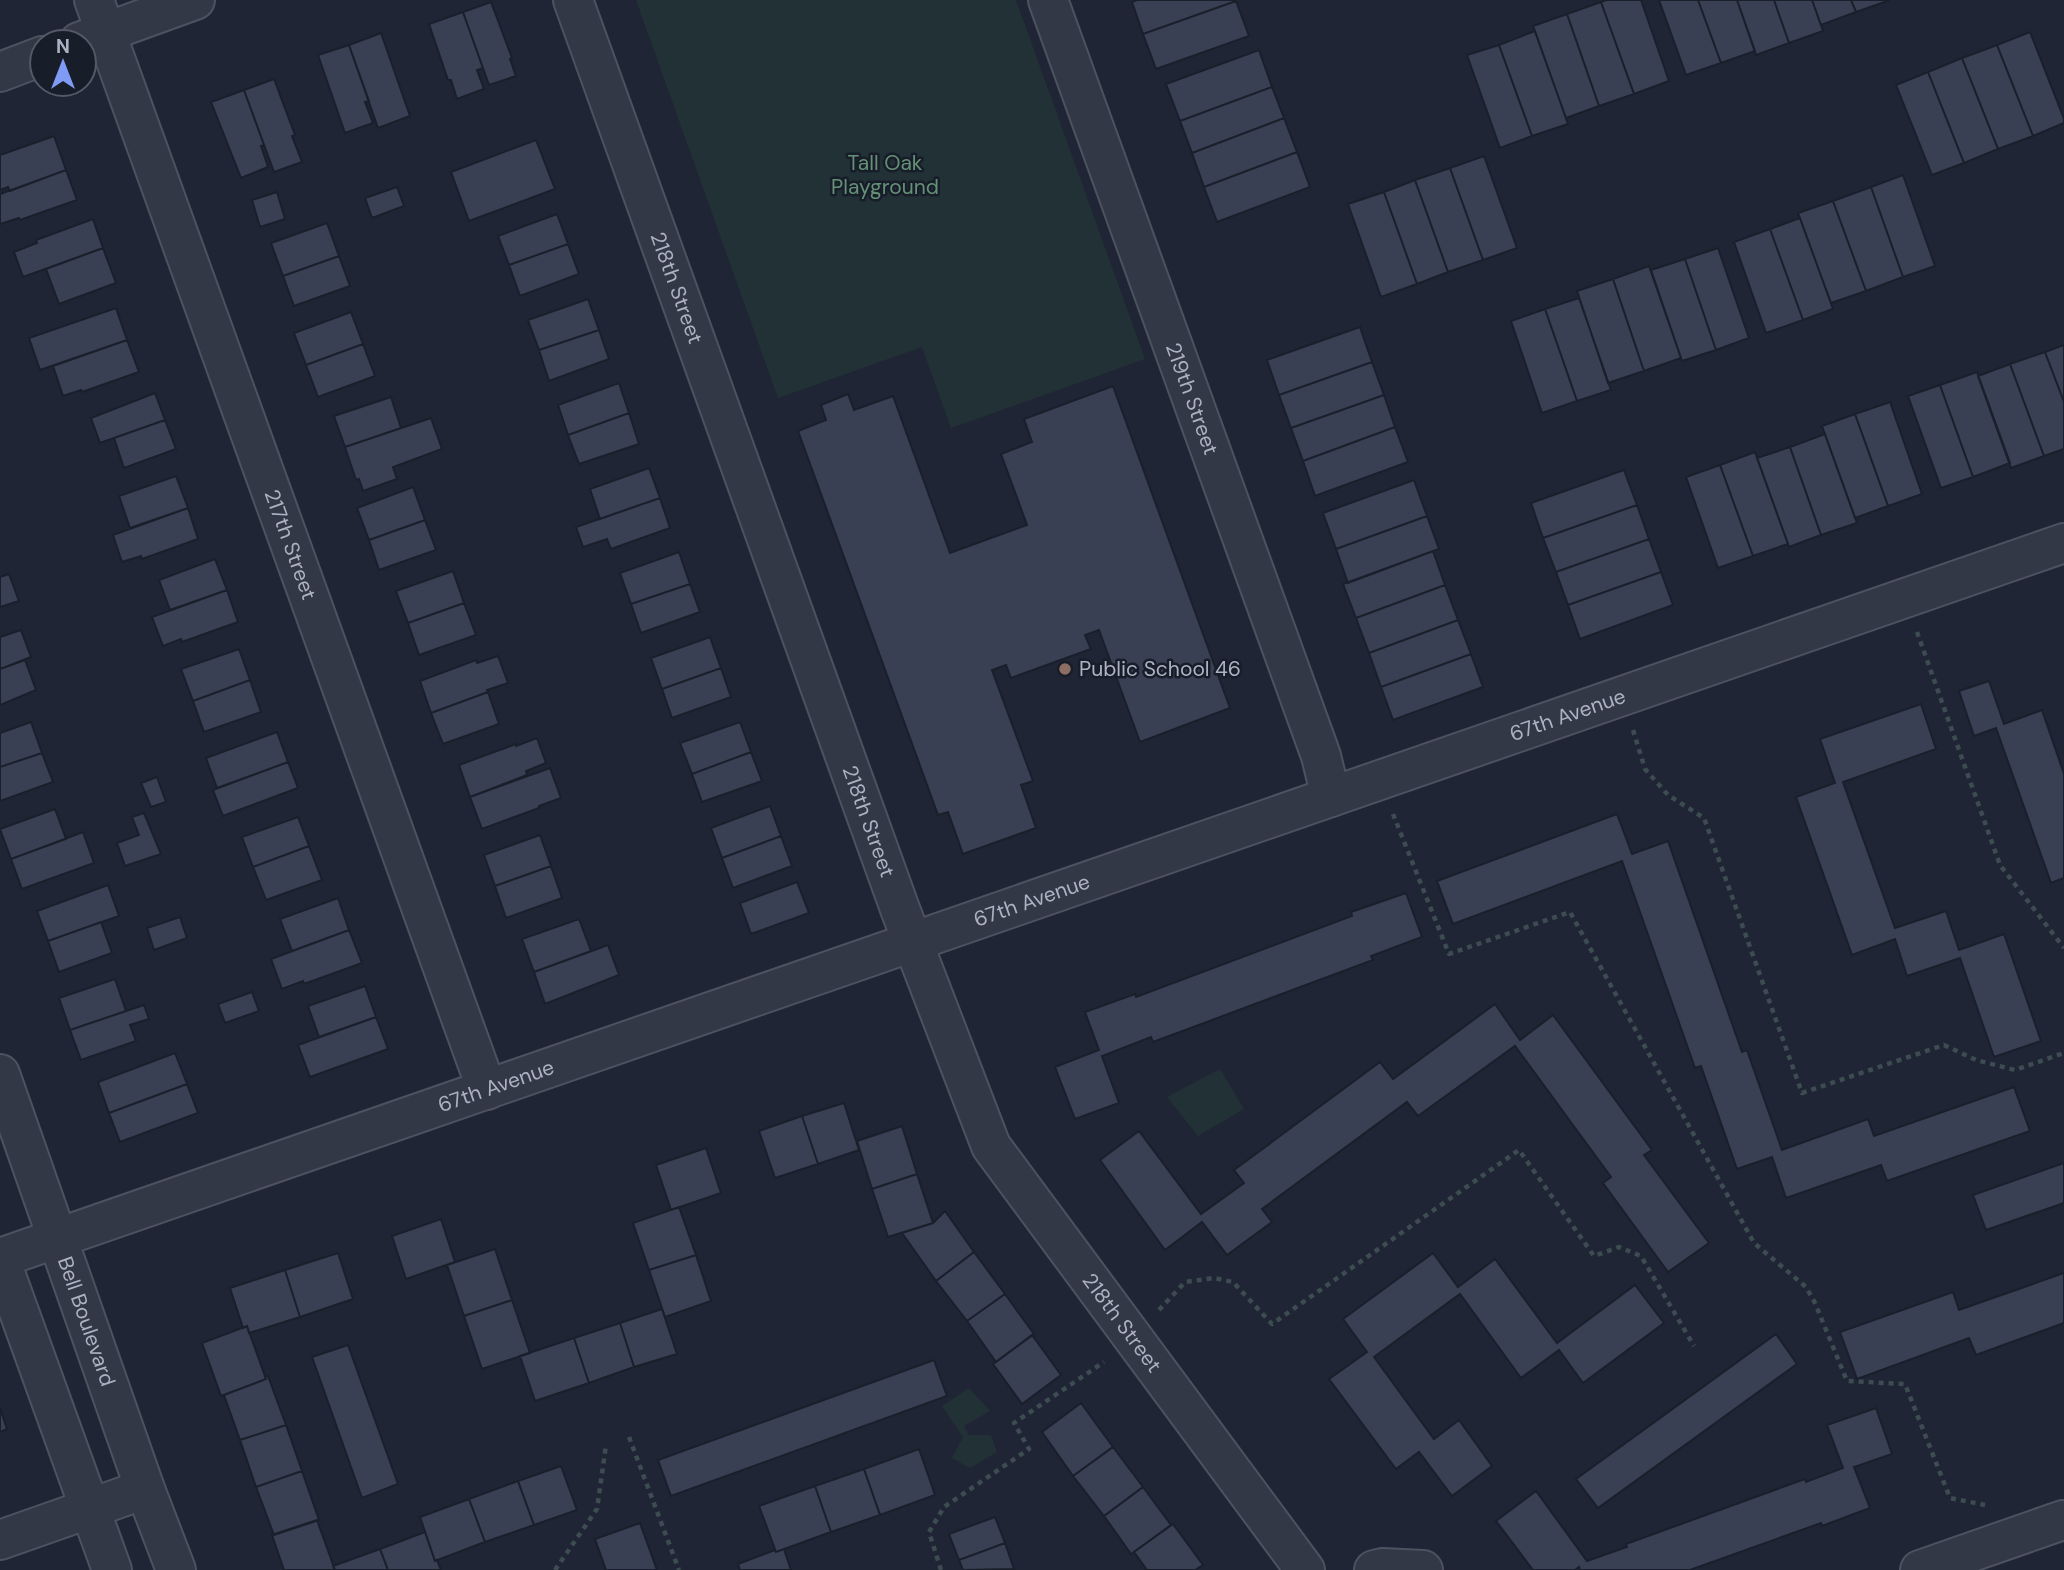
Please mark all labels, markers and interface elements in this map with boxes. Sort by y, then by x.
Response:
north arrow [28,28,98,98]
text: N [56,34,70,59]
park label: Tall Oak Playground [831,149,939,201]
street label: 218th Street [644,228,710,348]
street label: 219th Street [1159,339,1225,459]
street label: 217th Street [258,486,323,604]
place label: Public School 46 [1079,655,1241,683]
marker: Public School 46 [1057,661,1073,677]
street label: 67th Avenue [1506,682,1630,748]
street label: 218th Street [836,762,901,881]
street label: 67th Avenue [970,867,1094,934]
street label: 67th Avenue [434,1053,558,1119]
street label: Bell Boulevard [51,1253,122,1390]
street label: 218th Street [1076,1268,1168,1378]

